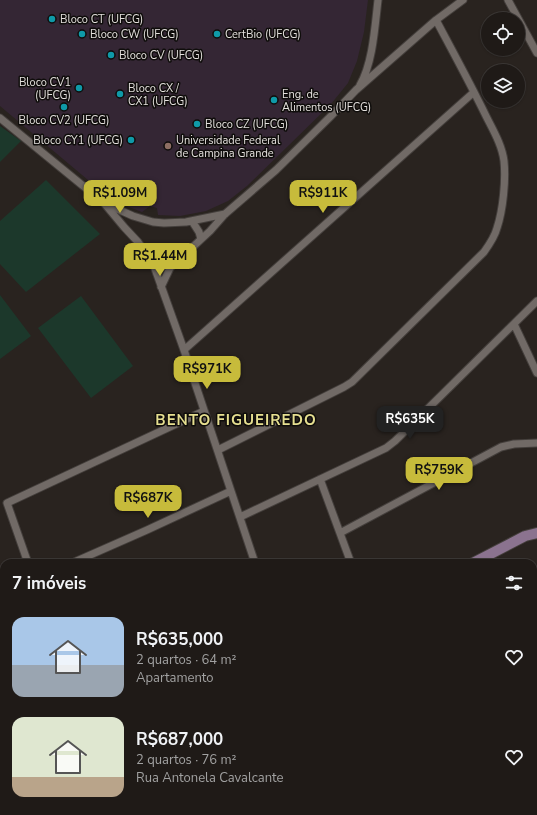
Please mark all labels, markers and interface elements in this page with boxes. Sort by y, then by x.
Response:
place label: Bloco CT (UFCG) [60,12,143,27]
map controls [481,12,525,108]
button: locate [481,12,525,56]
marker: Bloco CT (UFCG) [47,14,57,24]
place label: Bloco CW (UFCG) [90,27,179,42]
place label: CertBio (UFCG) [225,27,301,42]
marker: Bloco CW (UFCG) [77,29,87,39]
marker: CertBio (UFCG) [212,29,222,39]
place label: Bloco CV (UFCG) [119,48,203,63]
marker: Bloco CV (UFCG) [106,50,116,60]
button: layers [481,64,525,108]
place label: Bloco CV1 (UFCG) [19,75,71,103]
place label: Bloco CX / CX1 (UFCG) [128,81,188,109]
marker: Bloco CV1 (UFCG) [74,83,84,93]
place label: Eng. de Alimentos (UFCG) [282,87,371,115]
marker: Bloco CX / CX1 (UFCG) [115,89,125,99]
marker: Eng. de Alimentos (UFCG) [269,95,279,105]
marker: Bloco CV2 (UFCG) [59,102,69,112]
place label: Bloco CV2 (UFCG) [19,113,109,128]
place label: Bloco CZ (UFCG) [205,117,288,132]
marker: Bloco CZ (UFCG) [192,119,202,129]
place label: Bloco CY1 (UFCG) [33,133,123,148]
place label: Universidade Federal de Campina Grande [176,133,281,161]
marker: Bloco CY1 (UFCG) [126,135,136,145]
marker: Universidade Federal de Campina Grande [163,141,173,151]
pin: R$1.09M [83,180,157,214]
pin: R$911K [290,180,356,214]
text: R$1.09M [93,184,147,202]
text: R$911K [299,184,347,202]
pin: R$1.44M [123,243,197,277]
text: R$1.44M [133,247,187,265]
pin: R$971K [174,356,240,390]
text: R$971K [183,360,231,378]
pin: R$635K [377,406,443,440]
district label: BENTO FIGUEIREDO [155,410,317,430]
text: R$635K [386,410,434,428]
pin: R$759K [406,457,472,491]
text: R$759K [415,461,463,479]
pin: R$687K [115,485,181,519]
text: R$687K [124,489,172,507]
text: 7 imóveis [12,572,86,595]
icon: filters [503,572,525,594]
text: R$635,000 [136,628,223,651]
icon: home [44,633,92,681]
icon: heart [503,646,525,668]
text: 2 quartos · 64 m² [136,651,237,669]
text: Apartamento [136,669,214,687]
text: R$687,000 [136,728,223,751]
icon: home [44,733,92,781]
icon: heart [503,746,525,768]
text: 2 quartos · 76 m² [136,751,237,769]
text: Rua Antonela Cavalcante [136,769,283,787]

